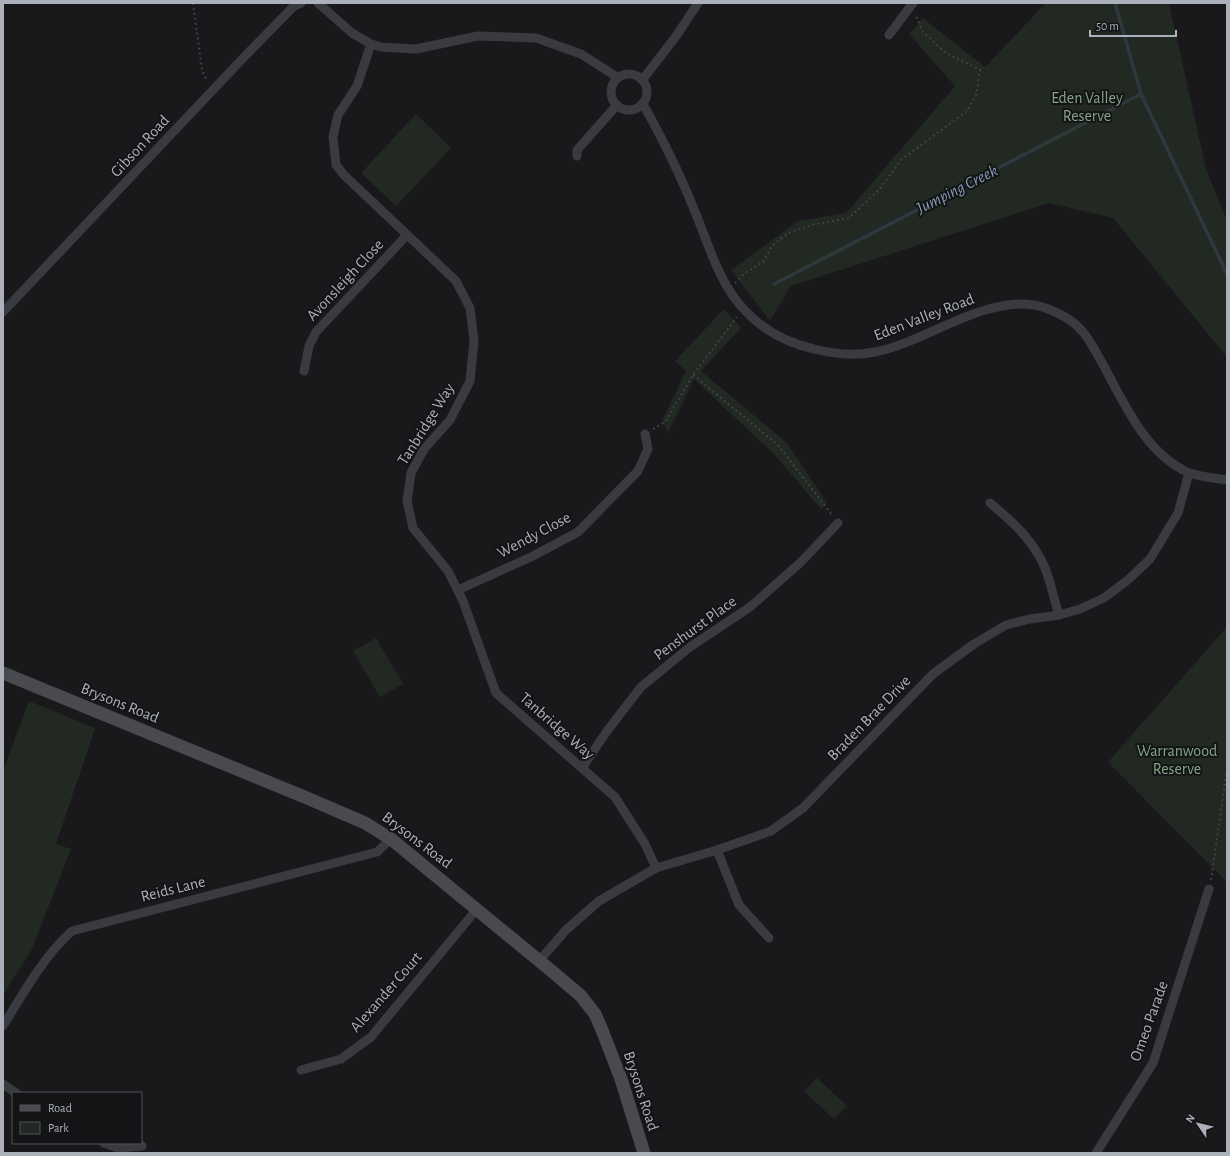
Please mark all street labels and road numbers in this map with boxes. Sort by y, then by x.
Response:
street label: Gibson Road [108,112,172,180]
street label: Avonsleigh Close [303,236,387,324]
street label: Eden Valley Road [872,291,977,344]
street label: Tanbridge Way [395,380,458,468]
street label: Wendy Close [495,509,574,562]
street label: Penshurst Place [651,593,739,663]
street label: Braden Brae Drive [825,672,913,764]
street label: Brysons Road [78,680,161,727]
street label: Tanbridge Way [516,689,597,763]
street label: Brysons Road [378,809,455,872]
street label: Reids Lane [139,873,207,905]
street label: Alexander Court [347,949,425,1035]
street label: Omeo Parade [1127,979,1171,1063]
street label: Brysons Road [620,1049,661,1133]

